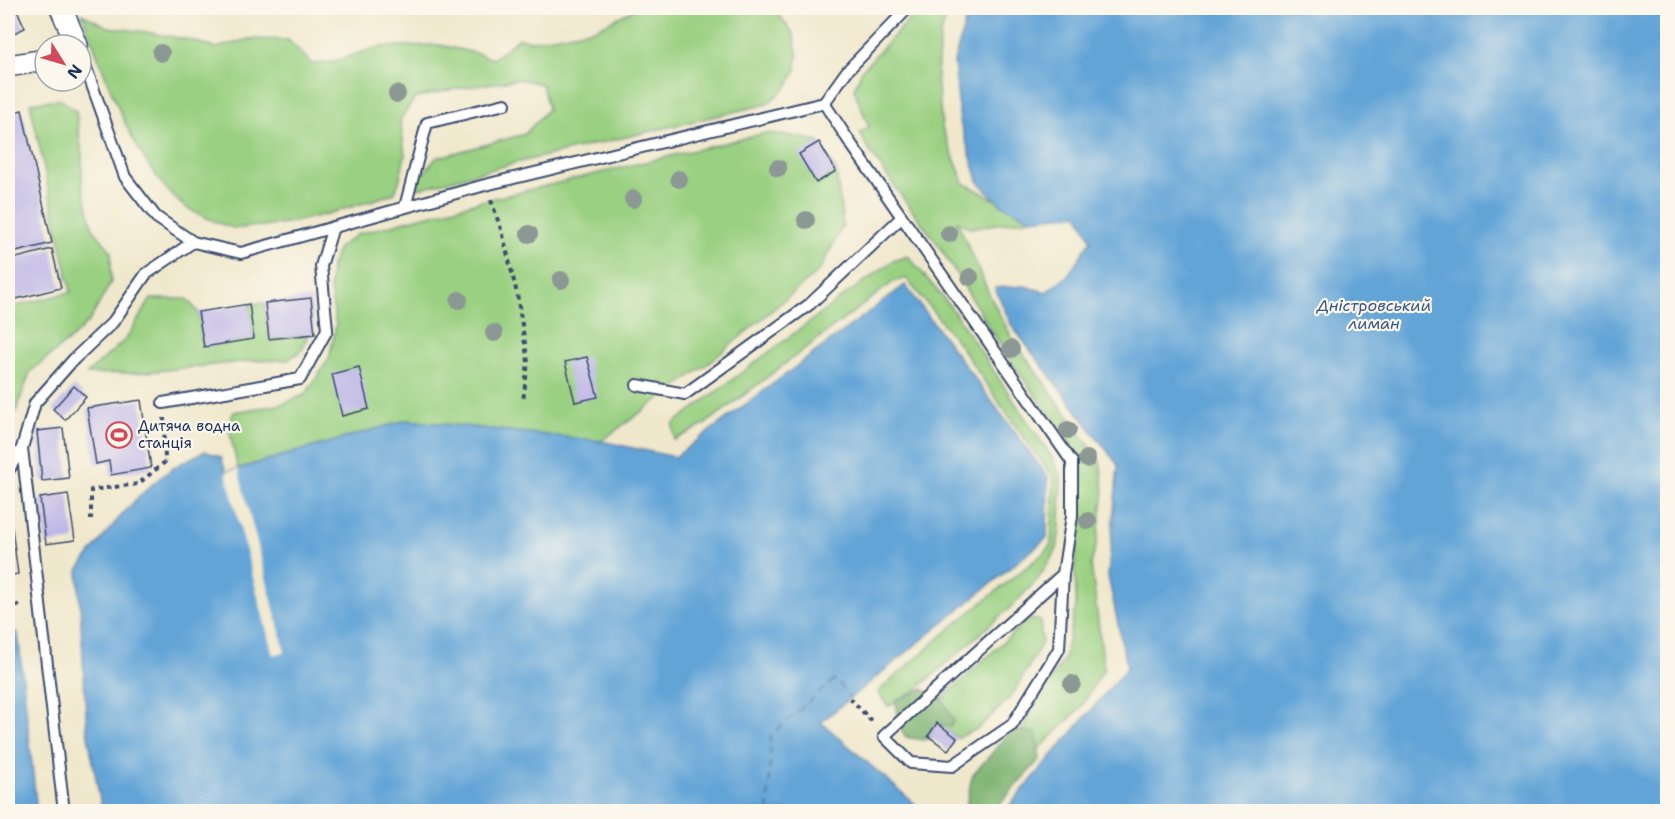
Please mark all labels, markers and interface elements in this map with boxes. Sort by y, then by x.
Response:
north arrow [33,33,93,93]
text: N [62,60,87,83]
water label: Дністровський лиман [1316,295,1431,334]
place label: Дитяча водна станція [138,416,241,453]
sports icon: Дитяча водна станція [104,420,134,450]

